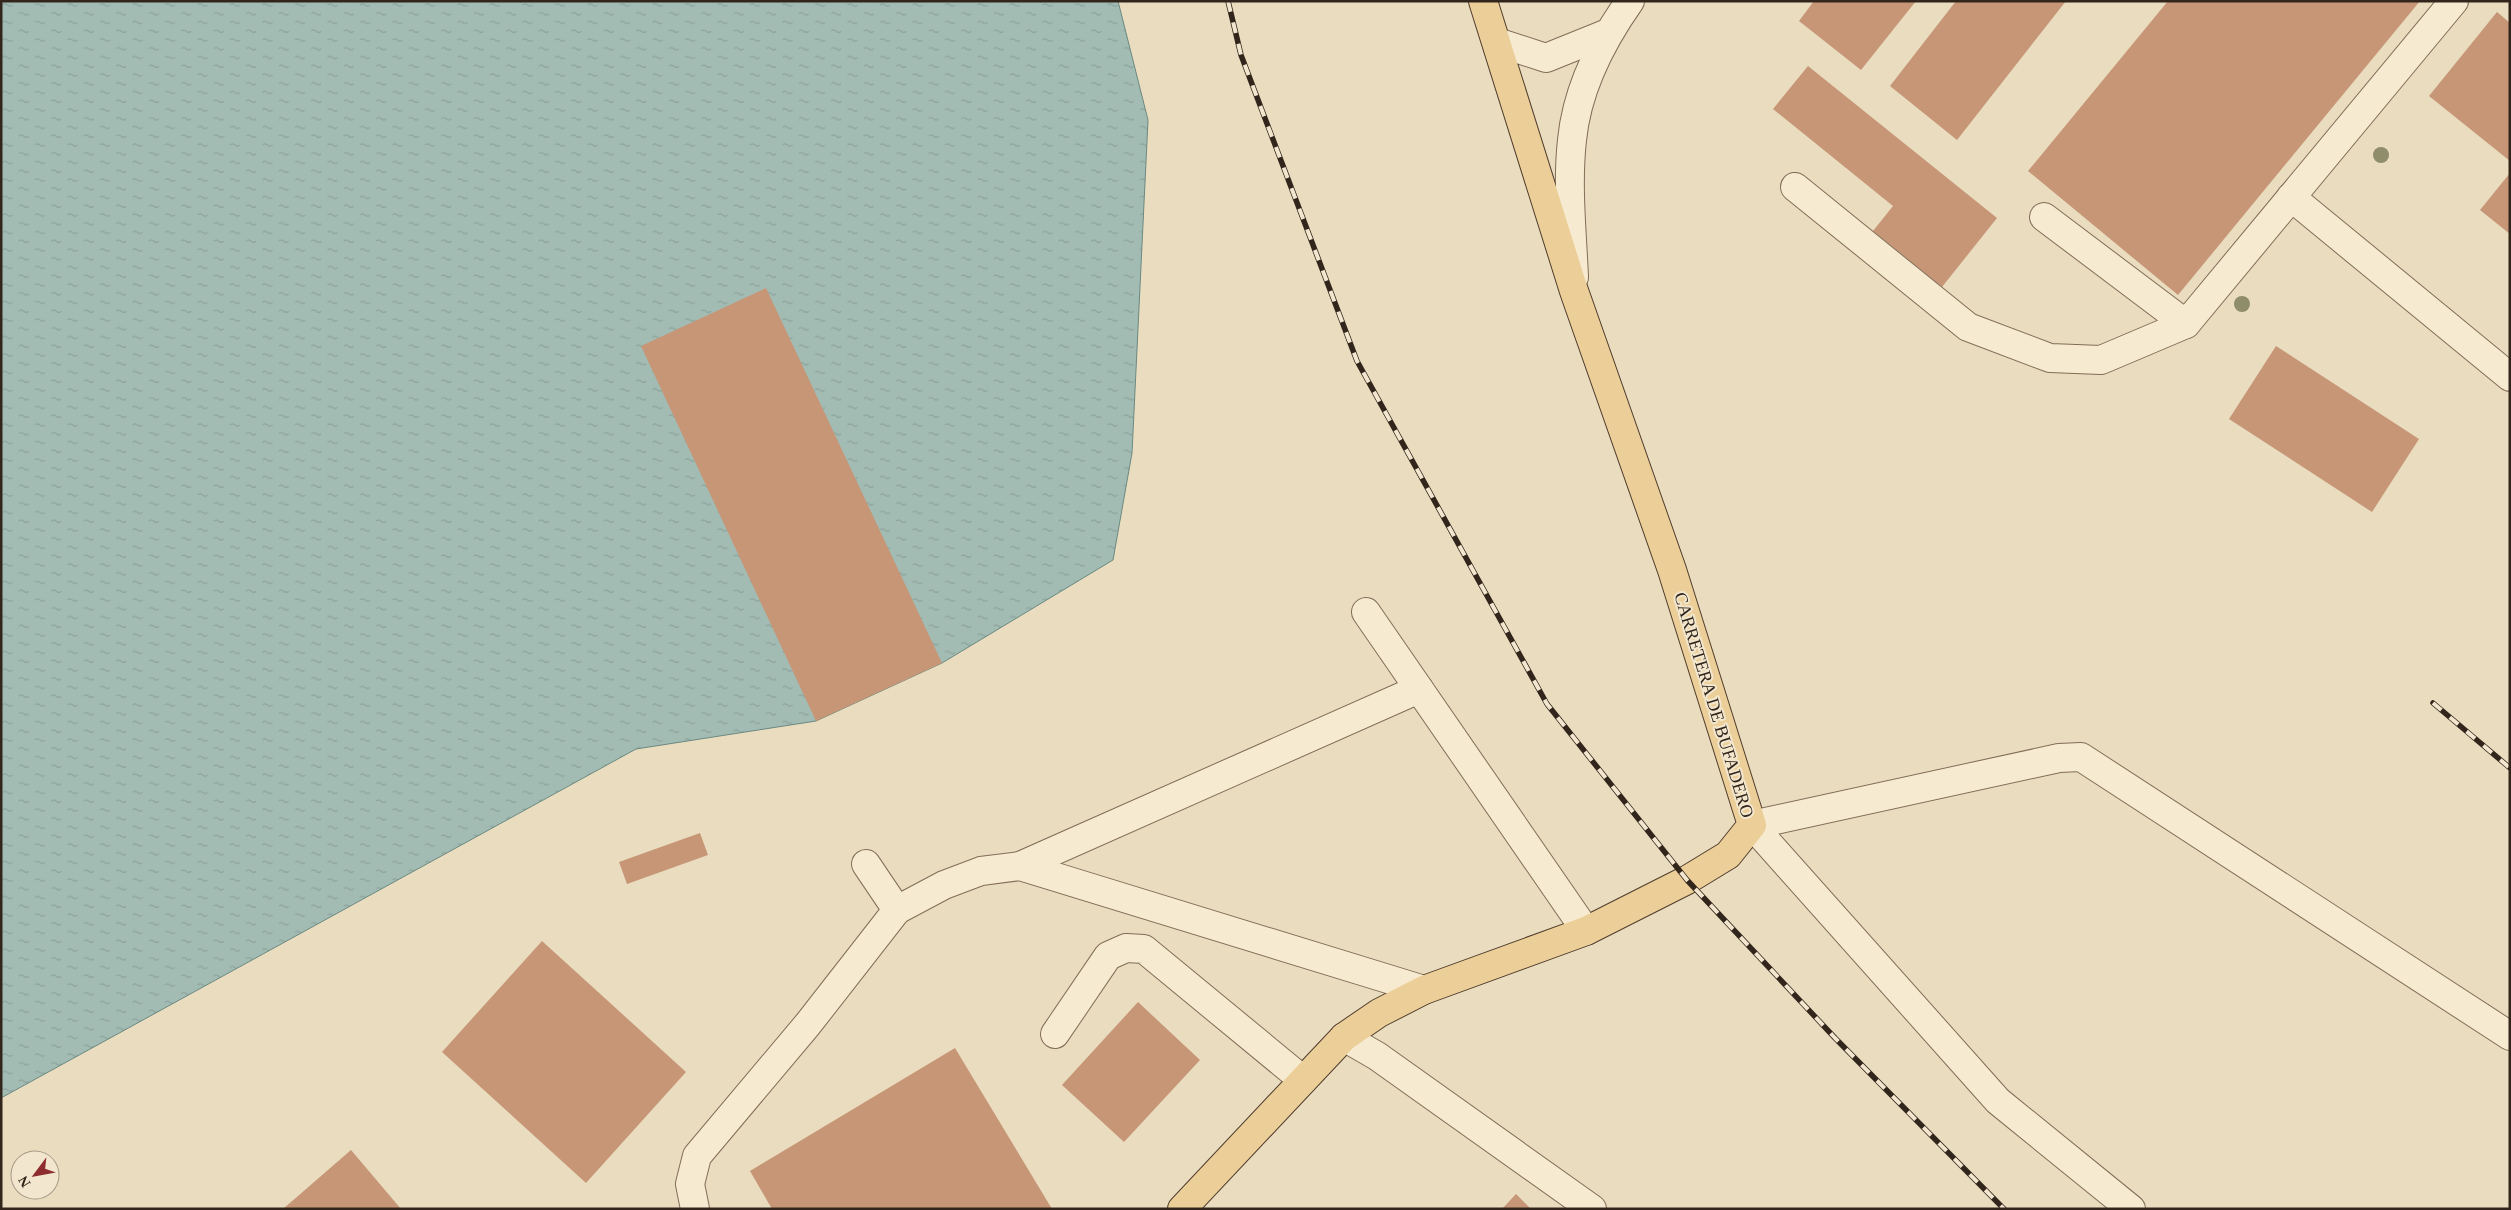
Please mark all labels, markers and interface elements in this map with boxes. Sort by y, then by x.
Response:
street label: CARRETERA DE BUFADERO [1670,590,1758,820]
north arrow [10,1150,60,1200]
text: N [15,1173,33,1190]

